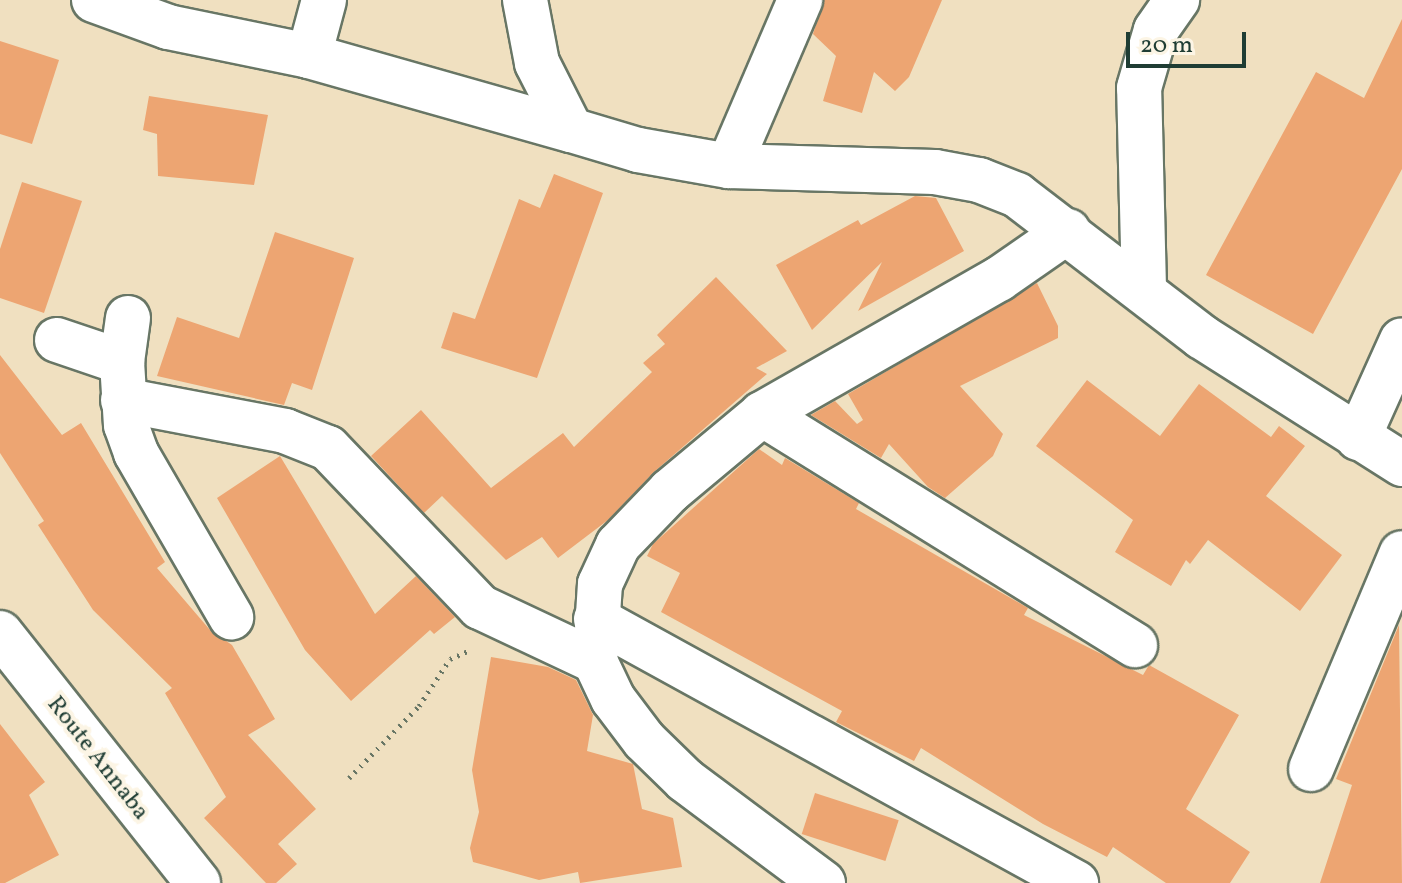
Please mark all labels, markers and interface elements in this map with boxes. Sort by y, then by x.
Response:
scale bar [1130,16,1250,66]
text: 20 m [1140,29,1193,63]
street label: Route Annaba [40,691,154,827]

